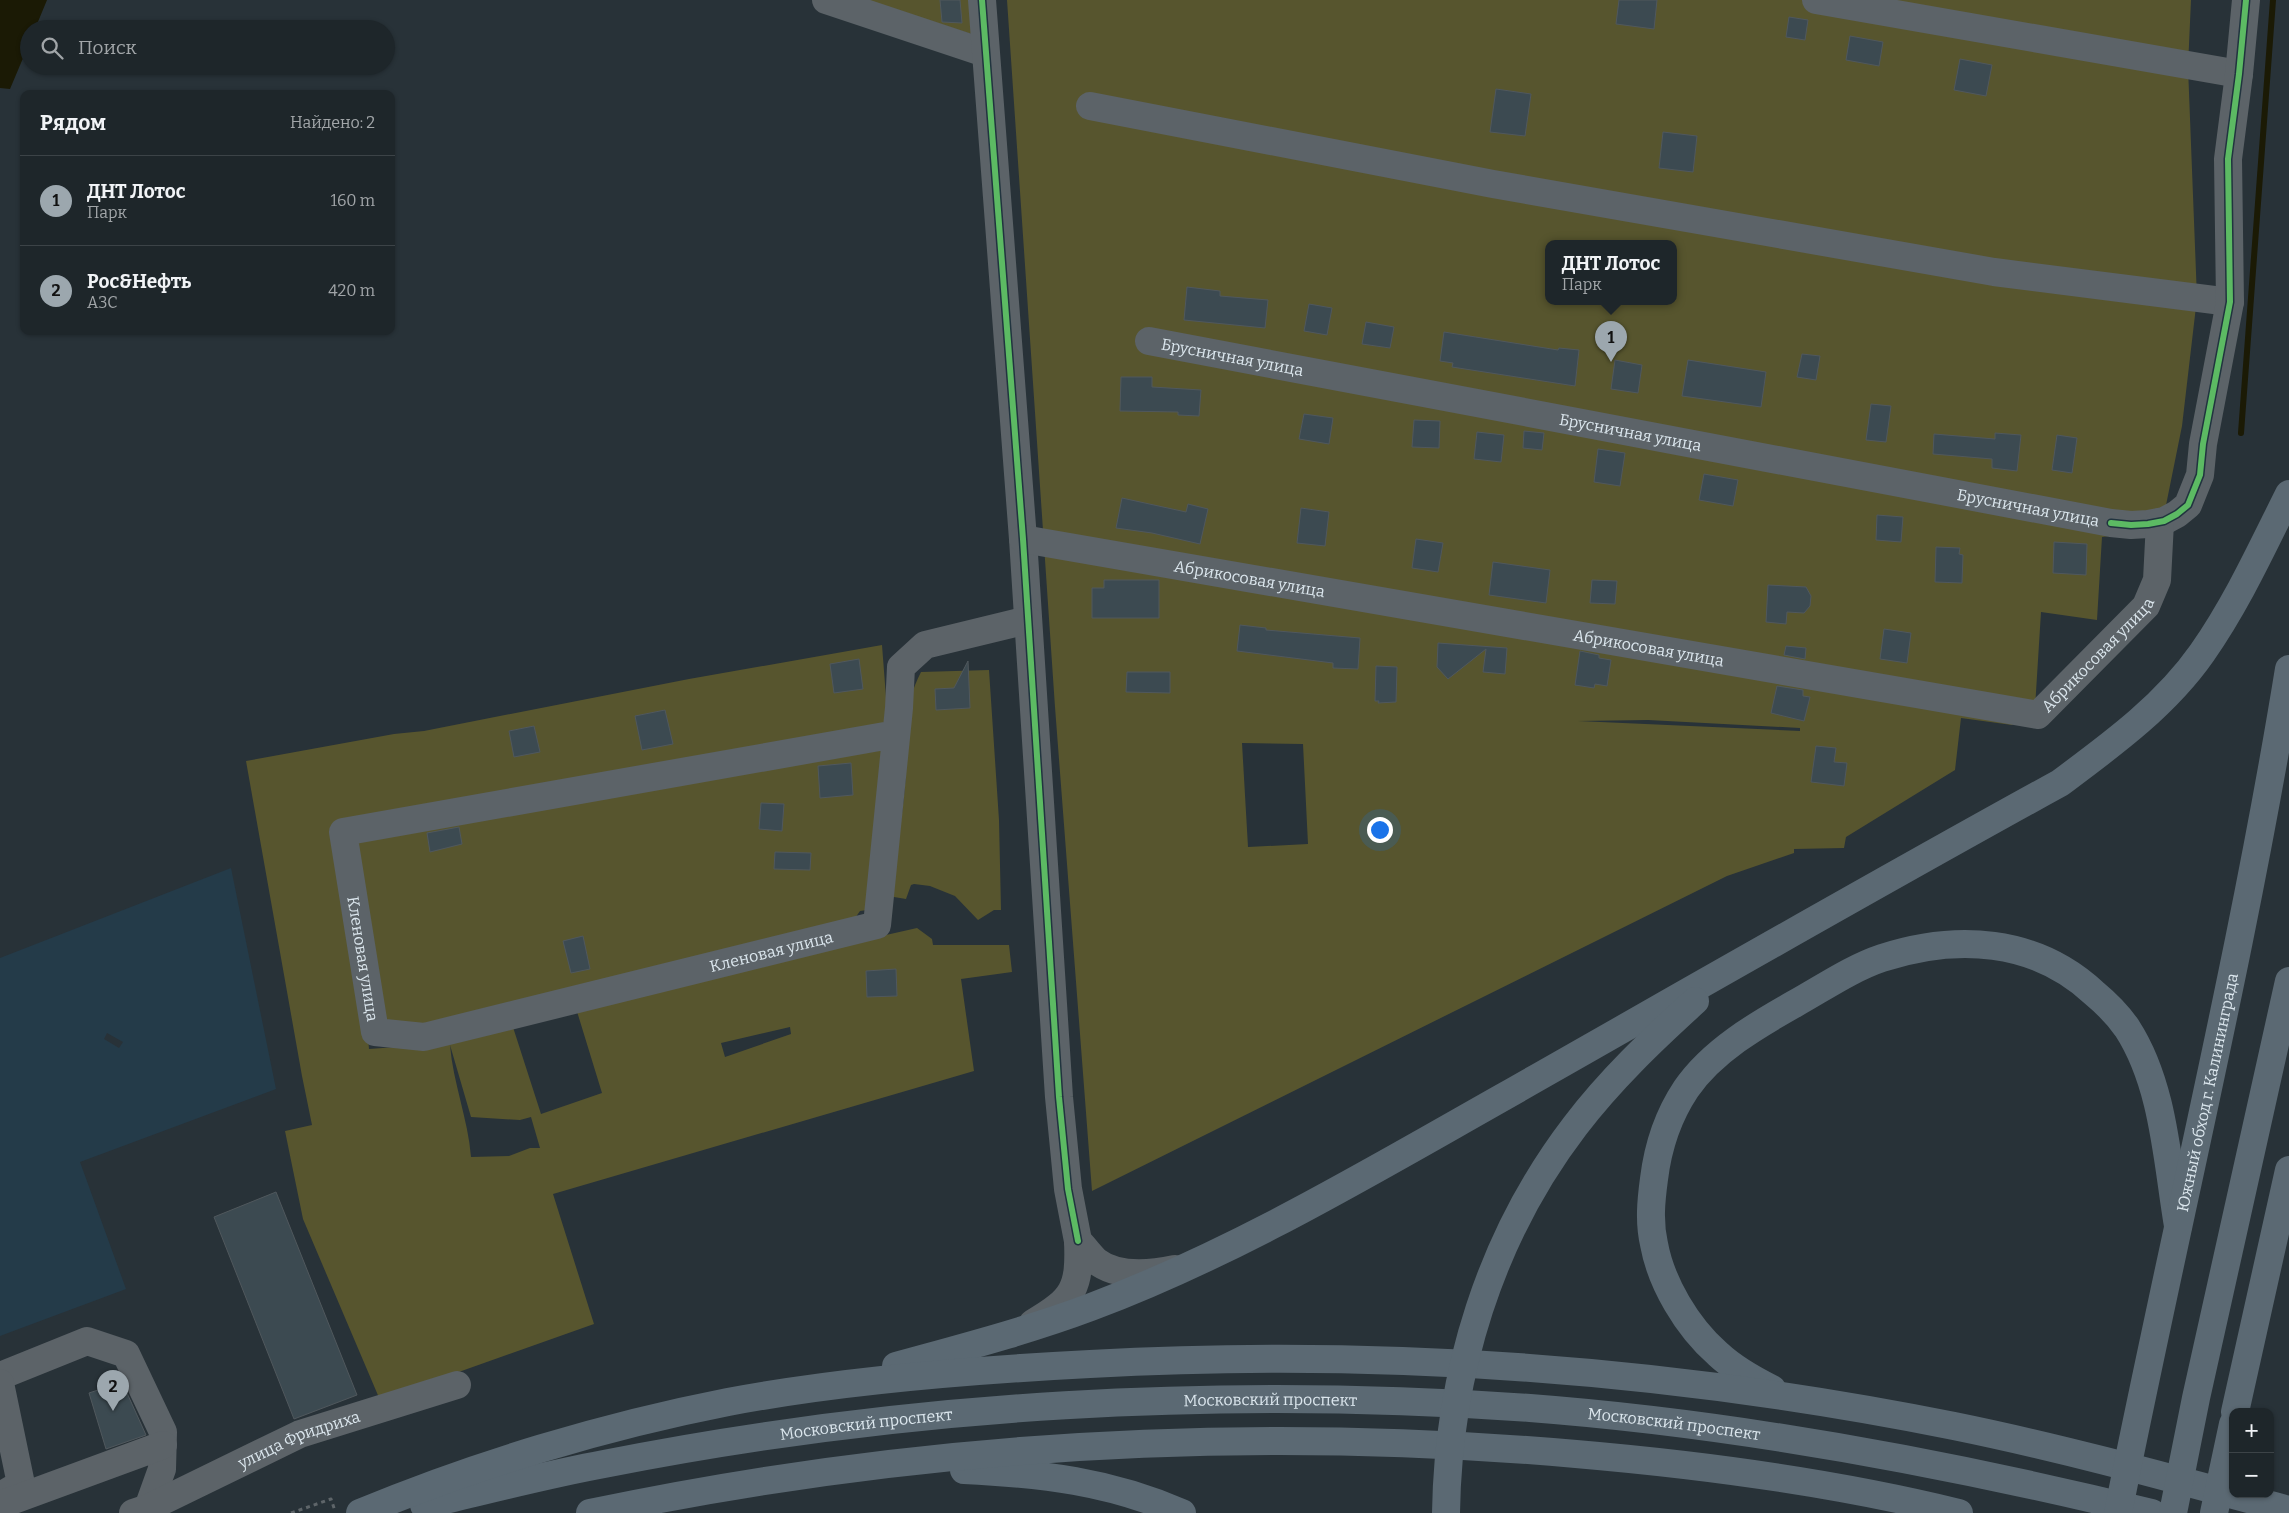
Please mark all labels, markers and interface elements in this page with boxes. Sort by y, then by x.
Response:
search box [20,20,395,75]
icon: search [38,34,66,62]
text: Поиск [78,36,137,59]
text: Рядом [40,110,106,136]
text: Найдено: 2 [290,113,375,132]
text: ДНТ Лотос [87,180,185,203]
text: 1 [53,191,59,210]
text: 160 m [330,191,375,210]
text: Парк [87,203,127,222]
popup [1545,240,1677,305]
text: ДНТ Лотос [1562,252,1660,275]
text: Рос&Нефть [87,270,191,293]
text: Парк [1562,275,1602,294]
text: 2 [51,281,61,300]
text: 420 m [328,281,375,300]
text: АЗС [87,293,118,312]
pin: 1 [1595,321,1627,362]
street label: Брусничная улица [1160,334,1305,380]
street label: Брусничная улица [1558,409,1703,455]
street label: Брусничная улица [1956,485,2101,530]
street label: Абрикосовая улица [1173,556,1327,601]
street label: Абрикосовая улица [2037,595,2158,716]
street label: Абрикосовая улица [1572,625,1726,670]
your location [1367,817,1393,843]
street label: Кленовая улица [344,895,383,1023]
street label: Кленовая улица [707,927,835,976]
street label: Южный обход г. Калининграда [2172,971,2242,1213]
pin: 2 [97,1370,129,1411]
street label: Московский проспект [1183,1389,1357,1410]
street label: Московский проспект [779,1404,953,1443]
street label: Московский проспект [1587,1404,1762,1444]
street label: улица Фридриха [234,1406,362,1473]
map controls [2229,1408,2274,1498]
button: + [2229,1408,2274,1453]
button: − [2229,1453,2274,1498]

